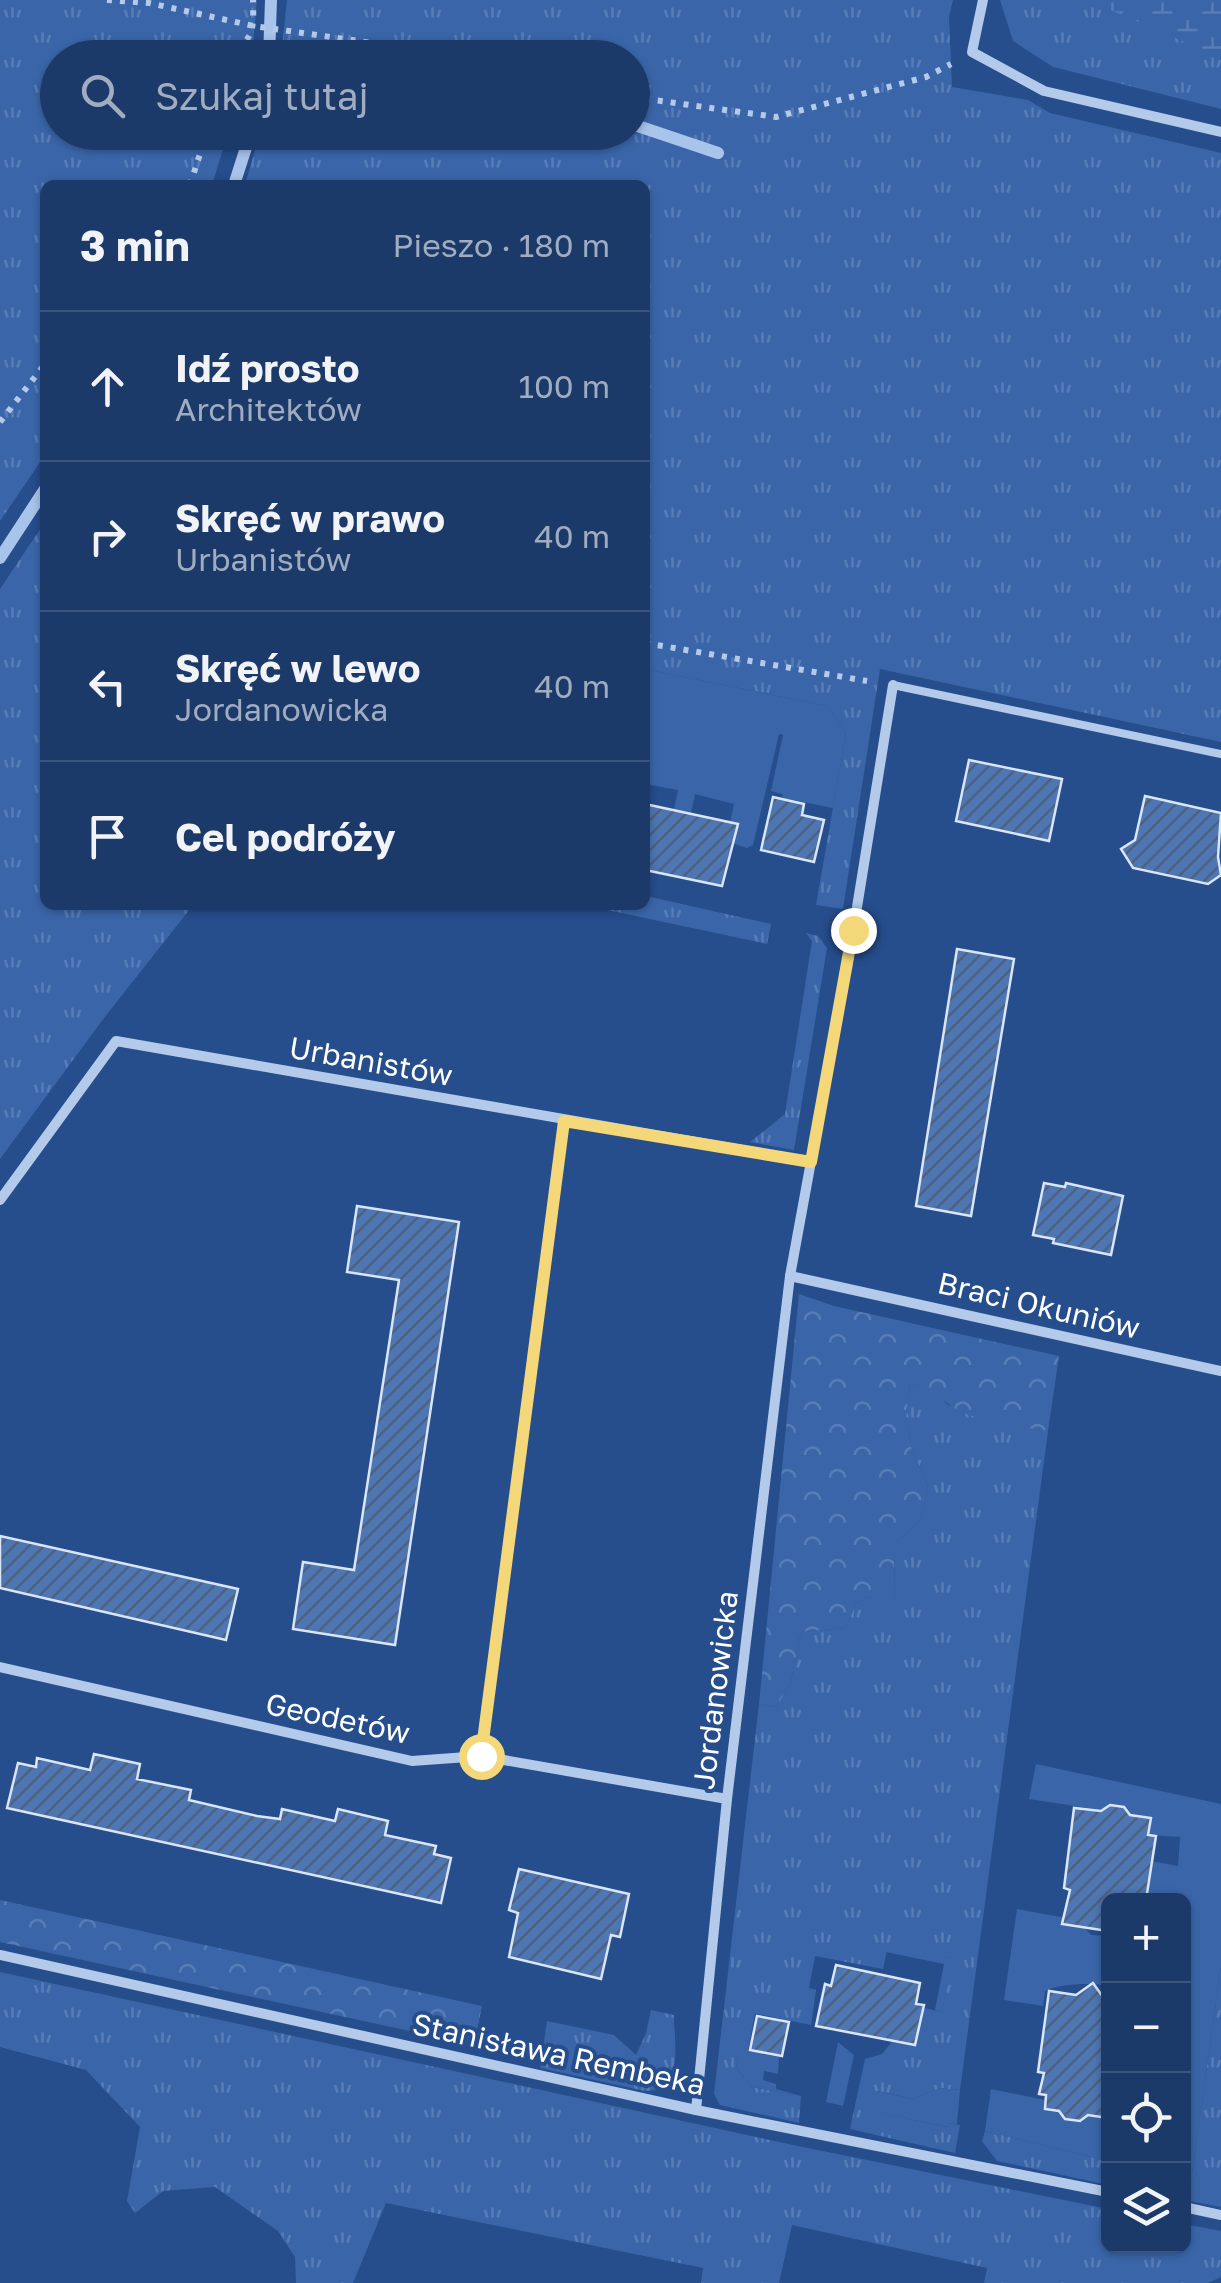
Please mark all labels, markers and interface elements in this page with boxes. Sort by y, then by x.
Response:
search box [40,40,650,150]
icon: search [75,68,130,123]
text: Szukaj tutaj [155,73,369,118]
text: 3 min [80,220,190,270]
text: Pieszo · 180 m [393,226,610,264]
text: Idź prosto [175,345,360,390]
icon: ahead [80,359,135,414]
text: 100 m [518,367,610,405]
text: Architektów [175,390,362,428]
text: Skręć w prawo [175,495,445,540]
icon: right [80,509,135,564]
text: 40 m [534,517,610,555]
text: Urbanistów [175,540,351,578]
text: Skręć w lewo [175,645,420,690]
icon: left [80,659,135,714]
text: 40 m [534,667,610,705]
text: Jordanowicka [175,690,388,728]
icon: arrive [80,809,135,864]
text: Cel podróży [175,814,396,859]
route end [831,908,877,954]
street label: Urbanistów [286,1029,456,1093]
street label: Braci Okuniów [935,1264,1143,1346]
street label: Jordanowicka [685,1589,745,1791]
street label: Geodetów [263,1685,413,1751]
route start [459,1734,505,1780]
map controls [1101,1893,1191,2253]
button: + [1101,1893,1191,1983]
button: − [1101,1983,1191,2073]
street label: Stanisława Rembeka [409,2005,709,2103]
button: locate [1101,2073,1191,2163]
button: layers [1101,2163,1191,2253]

